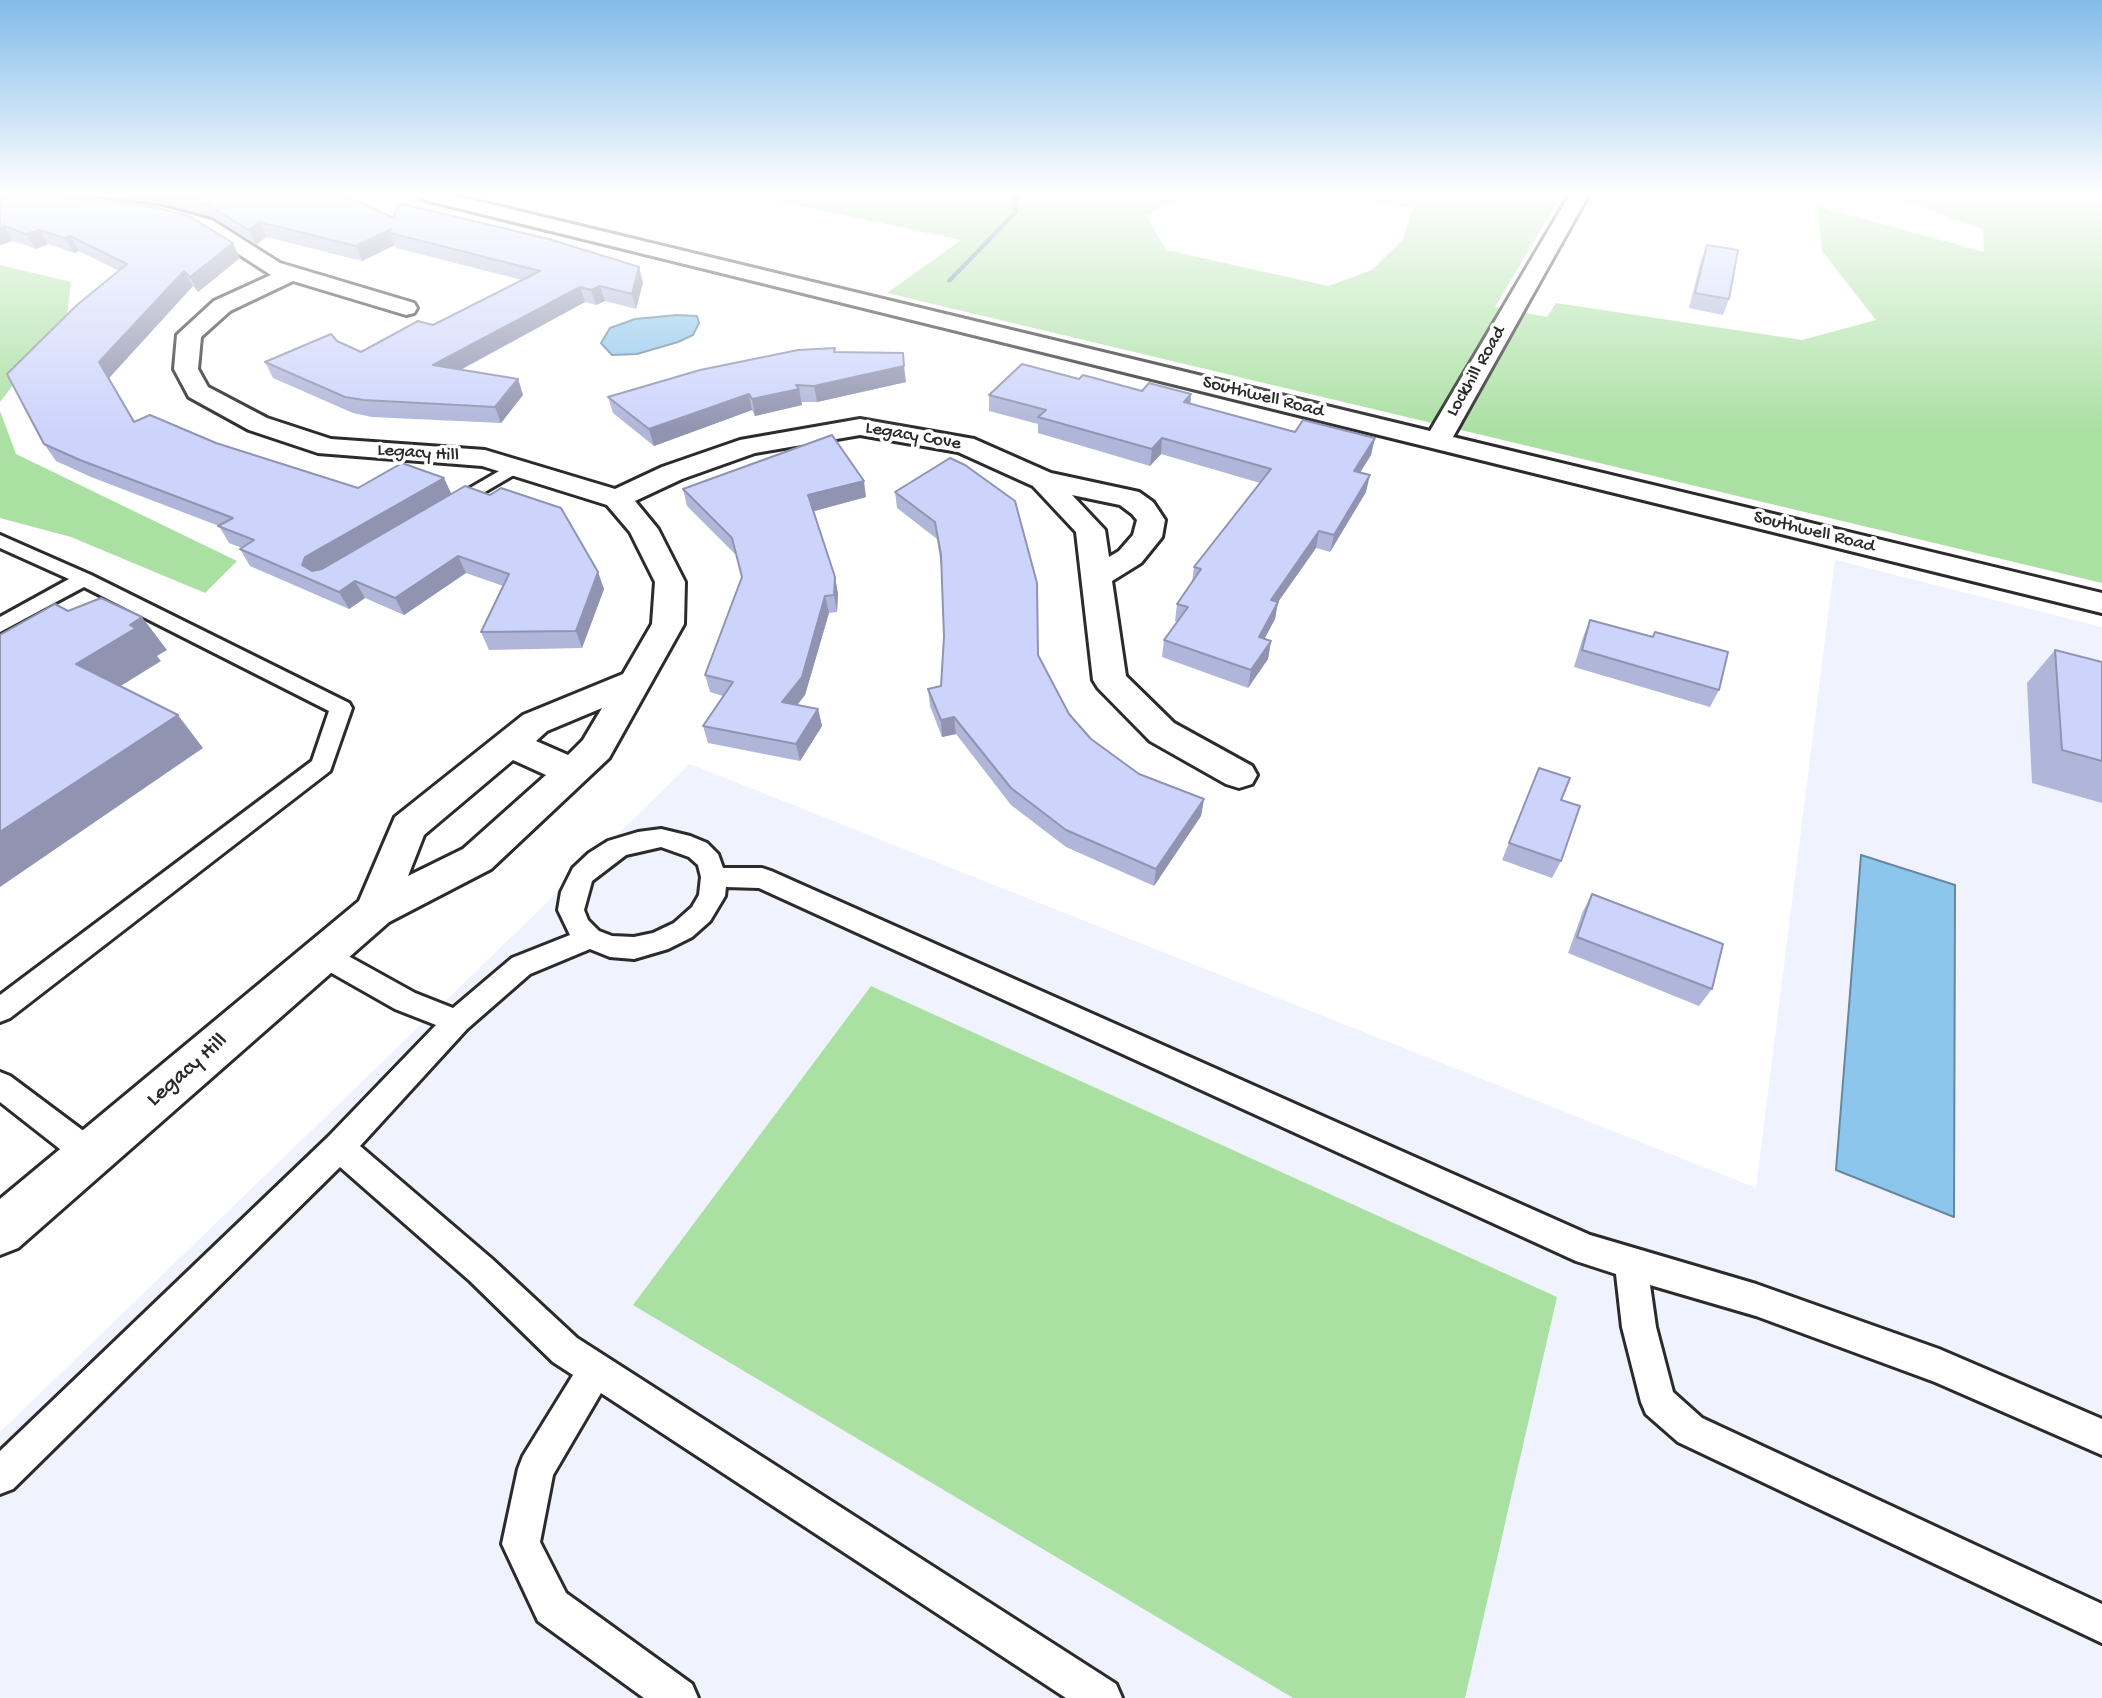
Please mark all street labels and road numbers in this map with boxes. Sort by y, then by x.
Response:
street label: Lockhill Road [1442,323,1512,421]
street label: Southwell Road [1200,372,1326,424]
street label: Legacy Cove [863,417,963,457]
street label: Legacy Hill [376,440,460,468]
street label: Southwell Road [1751,507,1877,559]
street label: Legacy Hill [142,1028,234,1114]

